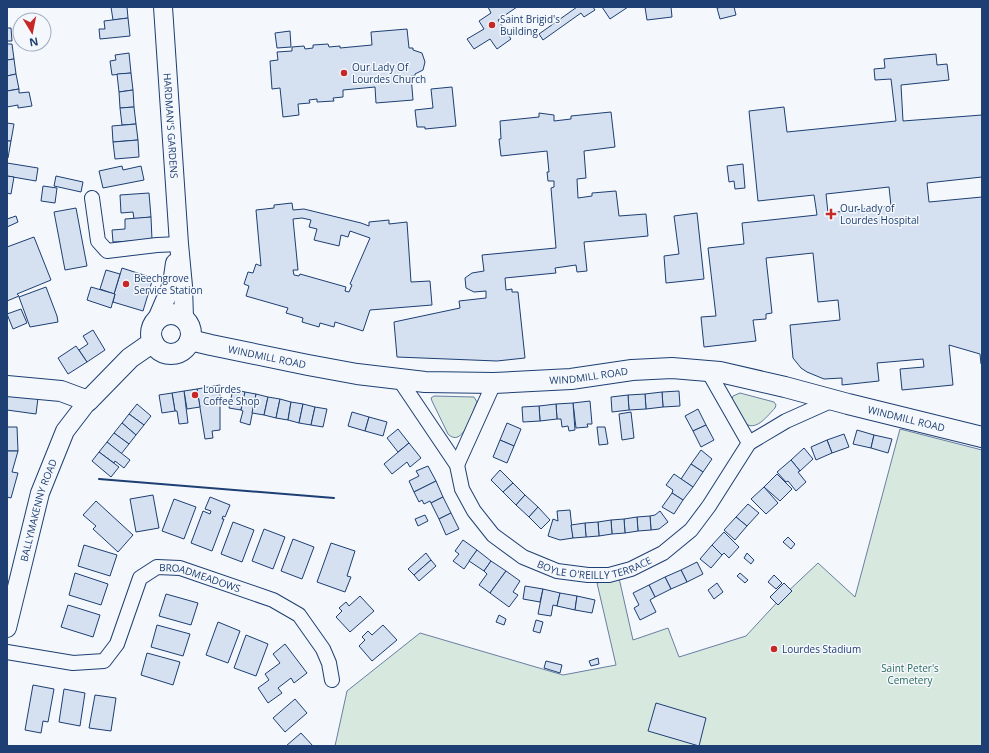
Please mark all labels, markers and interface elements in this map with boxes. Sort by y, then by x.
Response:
north arrow [12,12,52,52]
place label: Saint Brigid's Building [500,12,560,38]
marker: Saint Brigid's Building [487,20,497,30]
text: N [28,34,40,51]
place label: Our Lady Of Lourdes Church [352,60,426,86]
marker: Our Lady Of Lourdes Church [339,68,349,78]
street label: HARDMAN'S GARDENS [160,72,182,179]
place label: Our Lady of Lourdes Hospital [840,201,919,227]
marker: Our Lady of Lourdes Hospital [825,208,837,220]
place label: Beechgrove Service Station [134,271,203,297]
marker: Beechgrove Service Station [121,279,131,289]
street label: WINDMILL ROAD [227,342,307,371]
street label: WINDMILL ROAD [549,364,629,387]
place label: Lourdes Coffee Shop [203,382,260,408]
marker: Lourdes Coffee Shop [190,390,200,400]
street label: WINDMILL ROAD [866,402,947,435]
street label: BALLYMAKENNY ROAD [17,457,60,563]
street label: BOYLE O'REILLY TERRACE [535,553,654,582]
street label: BROADMEADOWS [159,560,243,595]
place label: Lourdes Stadium [782,642,861,656]
marker: Lourdes Stadium [769,644,779,654]
park label: Saint Peter's Cemetery [881,661,939,687]

